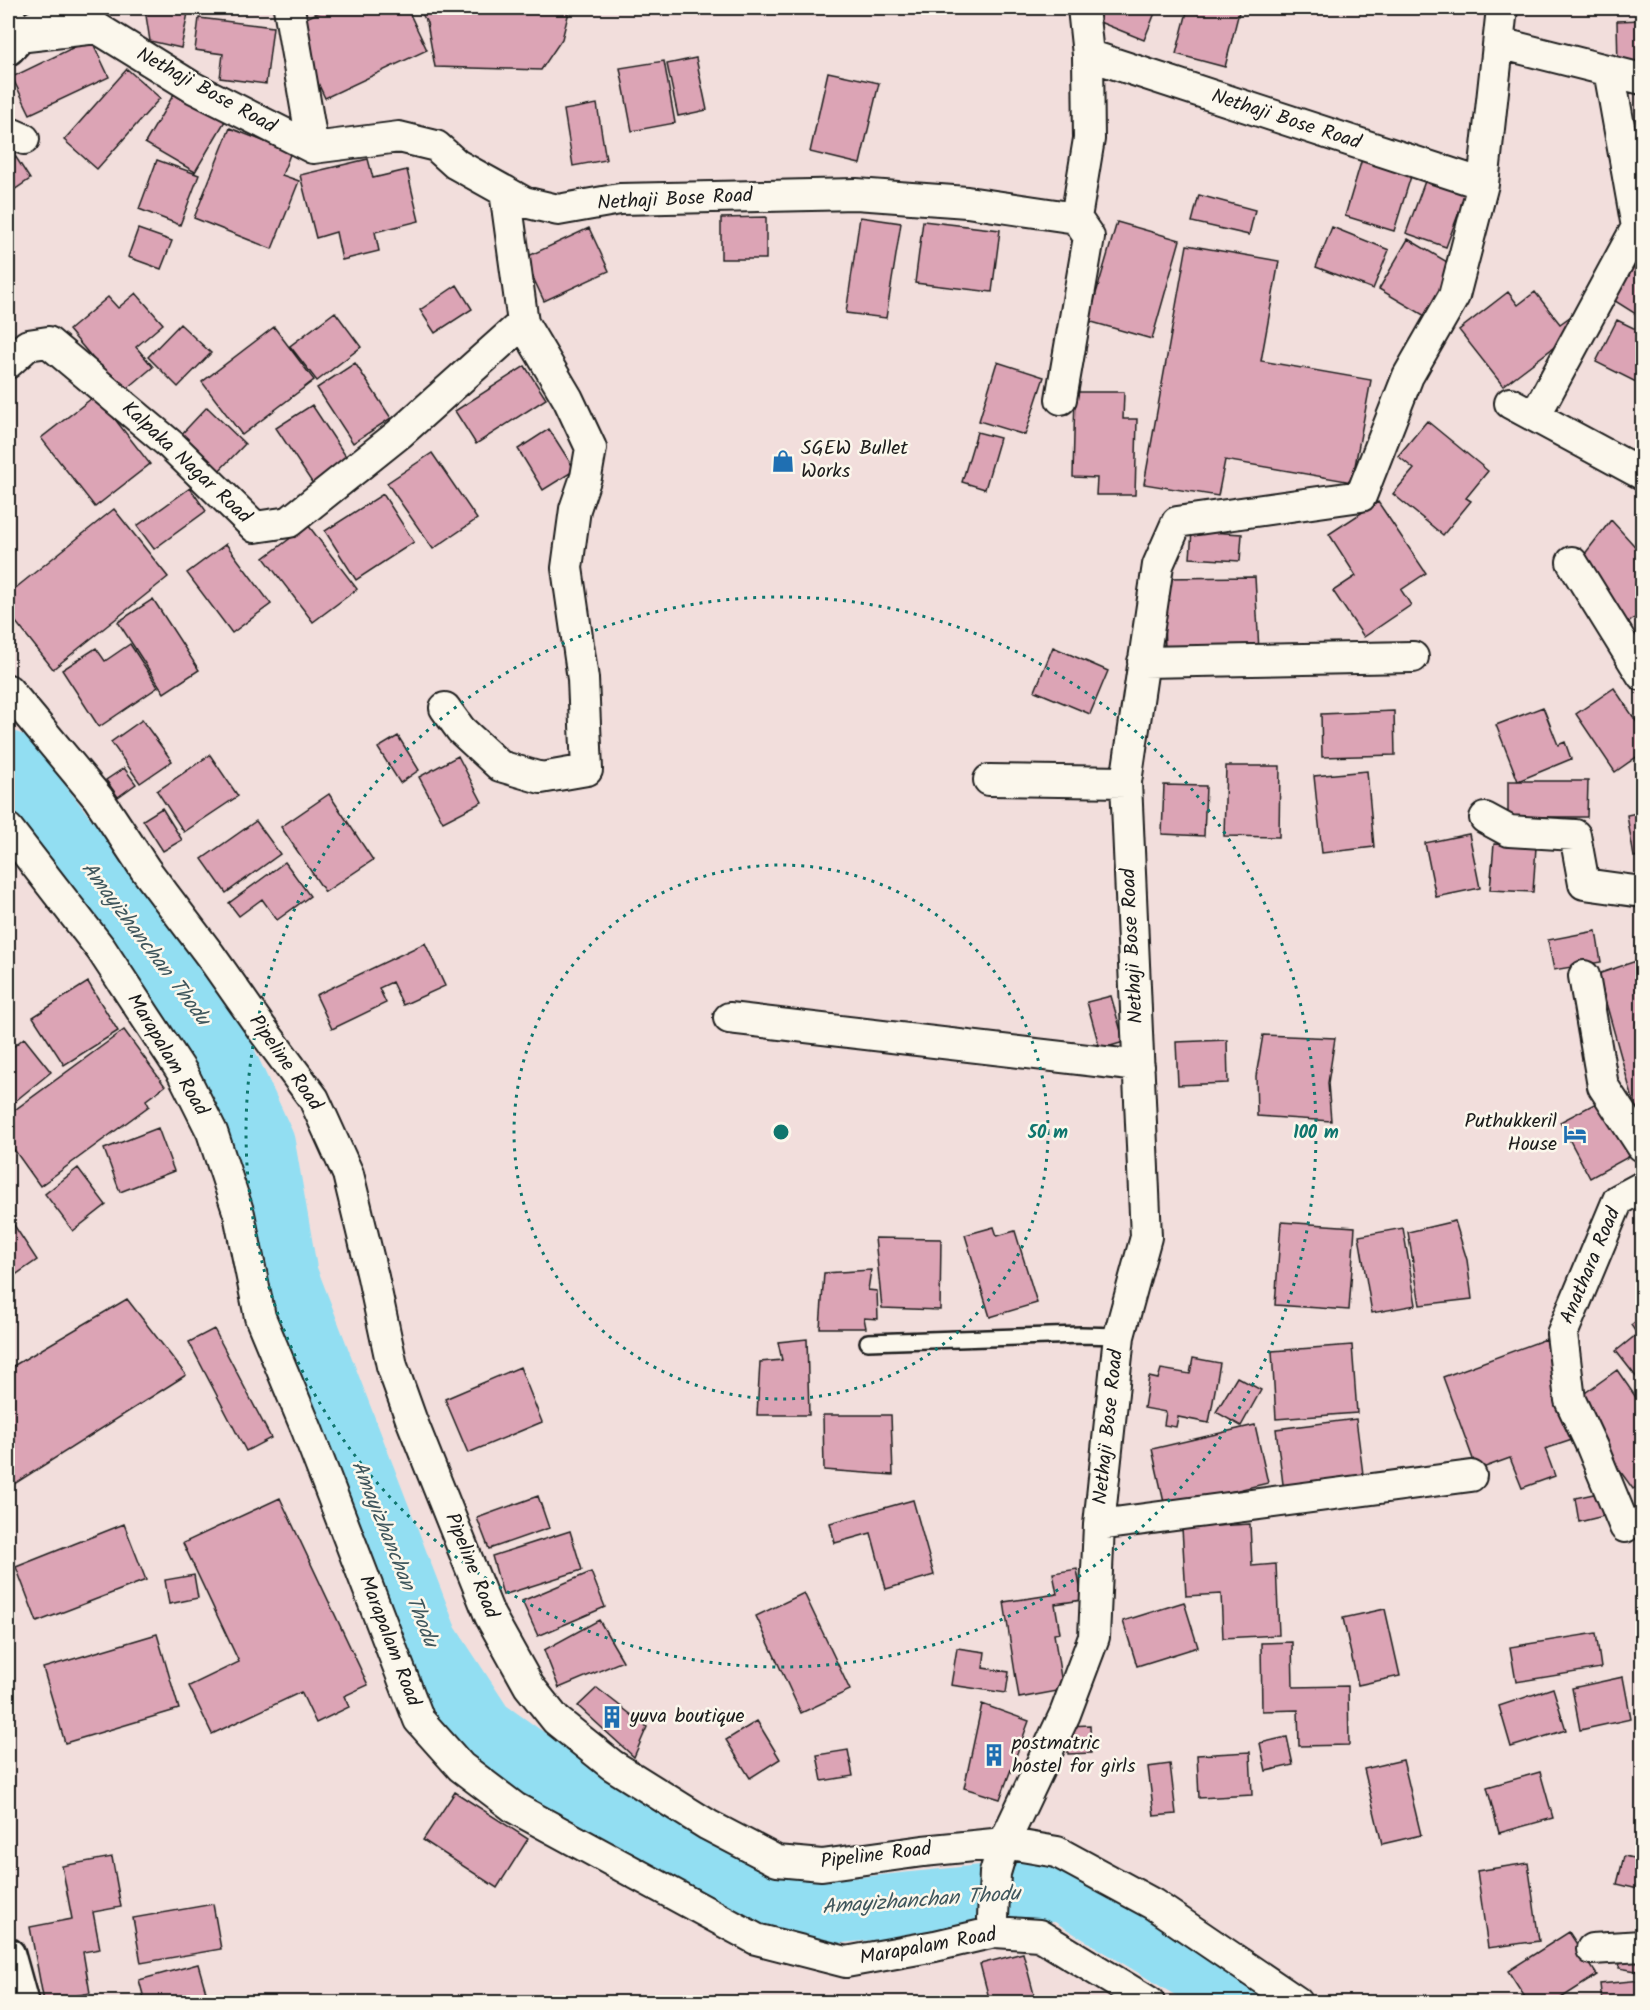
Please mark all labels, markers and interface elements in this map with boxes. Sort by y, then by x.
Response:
street label: Nethaji Bose Road [130,39,283,143]
street label: Nethaji Bose Road [1207,81,1366,160]
street label: Nethaji Bose Road [596,180,755,220]
street label: Kalpaka Nagar Road [114,394,259,533]
place label: SGEW Bullet Works [801,433,908,488]
shop icon: SGEW Bullet Works [770,448,796,474]
water label: Amayizhanchan Thodu [72,855,220,1035]
street label: Nethaji Bose Road [1113,866,1153,1025]
street label: Marapalam Road [118,987,217,1123]
street label: Pipeline Road [240,1008,331,1119]
place label: Puthukkeril House [1464,1106,1557,1161]
text: 50 m [1027,1119,1068,1148]
text: 100 m [1293,1119,1339,1148]
hotel icon: Puthukkeril House [1562,1121,1588,1147]
centre of rings [771,1122,791,1142]
street label: Anathara Road [1552,1202,1630,1329]
street label: Nethaji Bose Road [1085,1347,1133,1506]
water label: Amayizhanchan Thodu [342,1456,448,1655]
street label: Pipeline Road [435,1508,507,1625]
street label: Marapalam Road [349,1571,429,1712]
place label: yuva boutique [629,1701,745,1733]
building icon: yuva boutique [599,1704,625,1730]
place label: postmatric hostel for girls [1011,1728,1136,1783]
building icon: postmatric hostel for girls [981,1742,1007,1768]
street label: Pipeline Road [819,1833,934,1879]
water label: Amayizhanchan Thodu [821,1877,1024,1924]
street label: Marapalam Road [857,1919,1000,1975]

